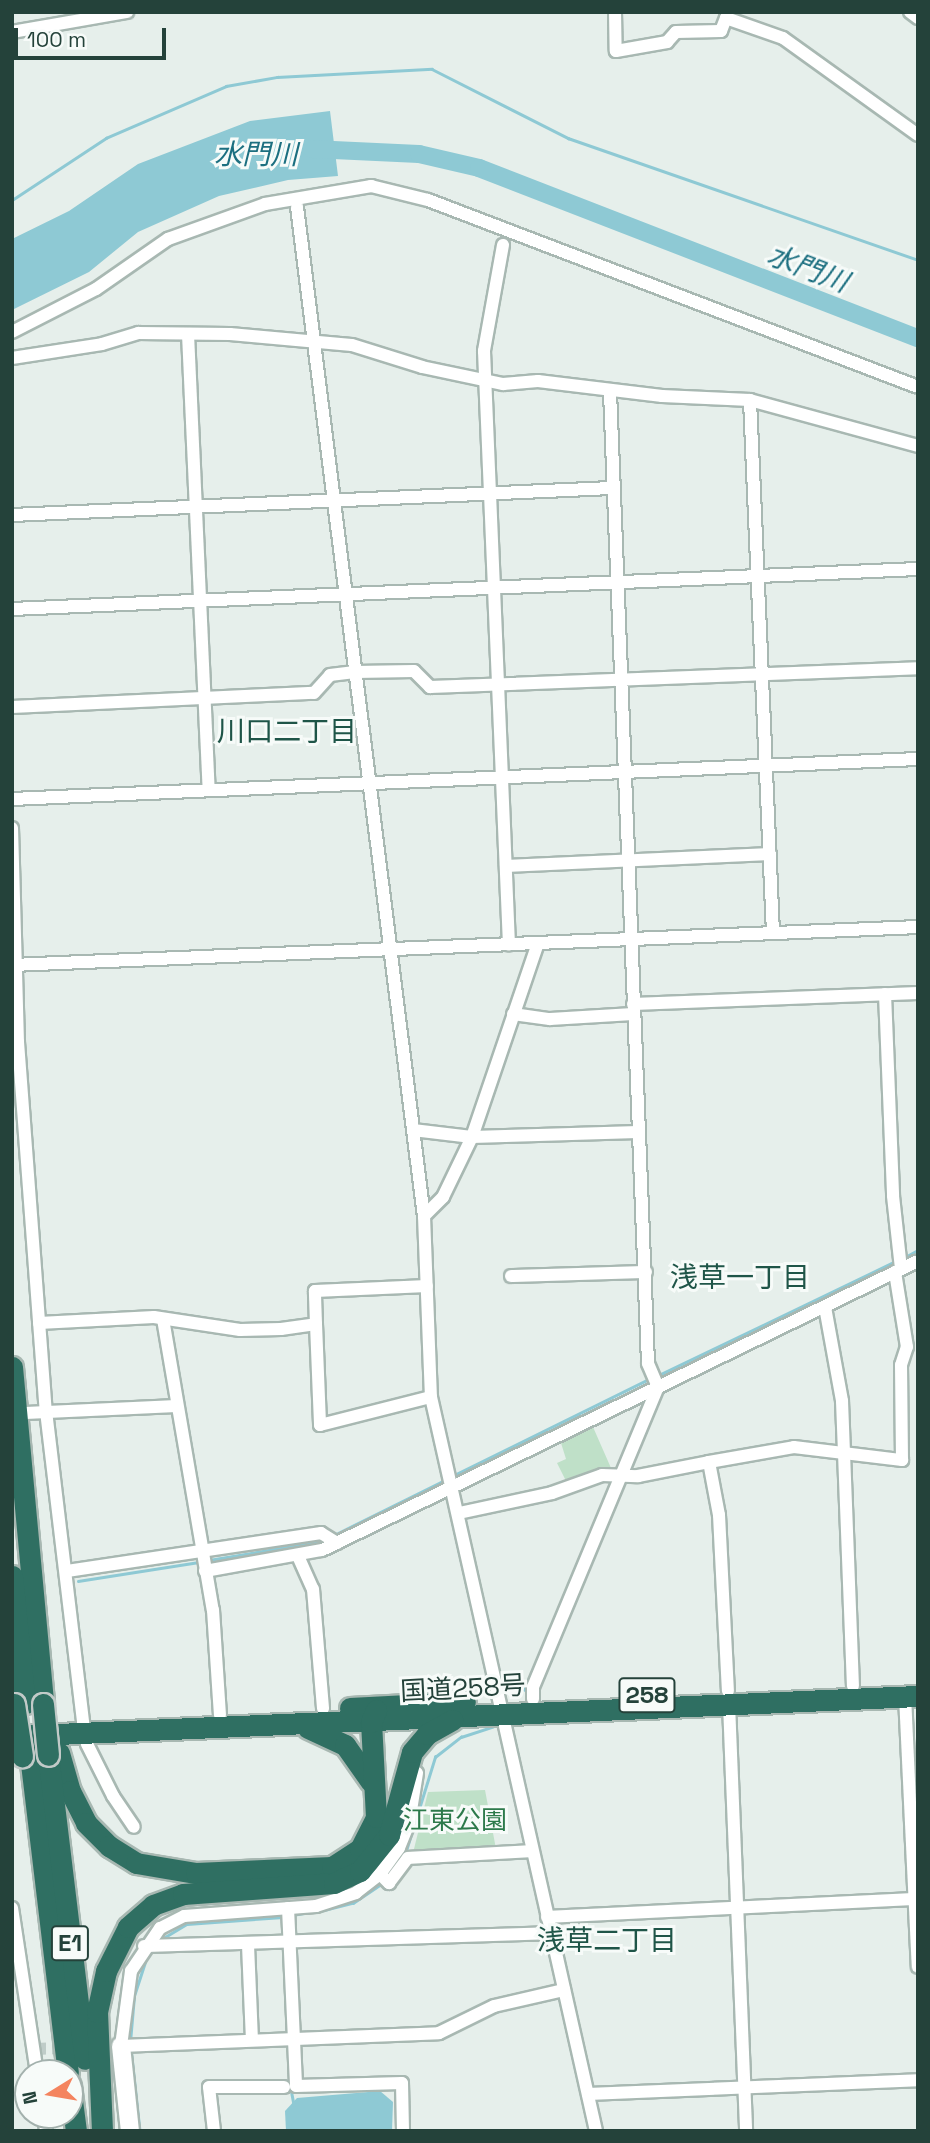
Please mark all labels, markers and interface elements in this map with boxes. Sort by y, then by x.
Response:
scale bar [18,14,170,58]
text: 100 m [27,26,86,53]
water label: 水門川 [214,137,298,171]
water label: 水門川 [763,237,853,299]
district label: 川口二丁目 [217,714,357,748]
district label: 浅草一丁目 [670,1260,810,1294]
street label: 国道258号 [400,1670,526,1708]
road number: 258 [617,1674,677,1716]
park label: 江東公園 [403,1805,507,1837]
road number: E1 [51,1922,89,1964]
district label: 浅草二丁目 [537,1923,677,1957]
north arrow [14,2059,84,2129]
text: N [16,2089,43,2106]

